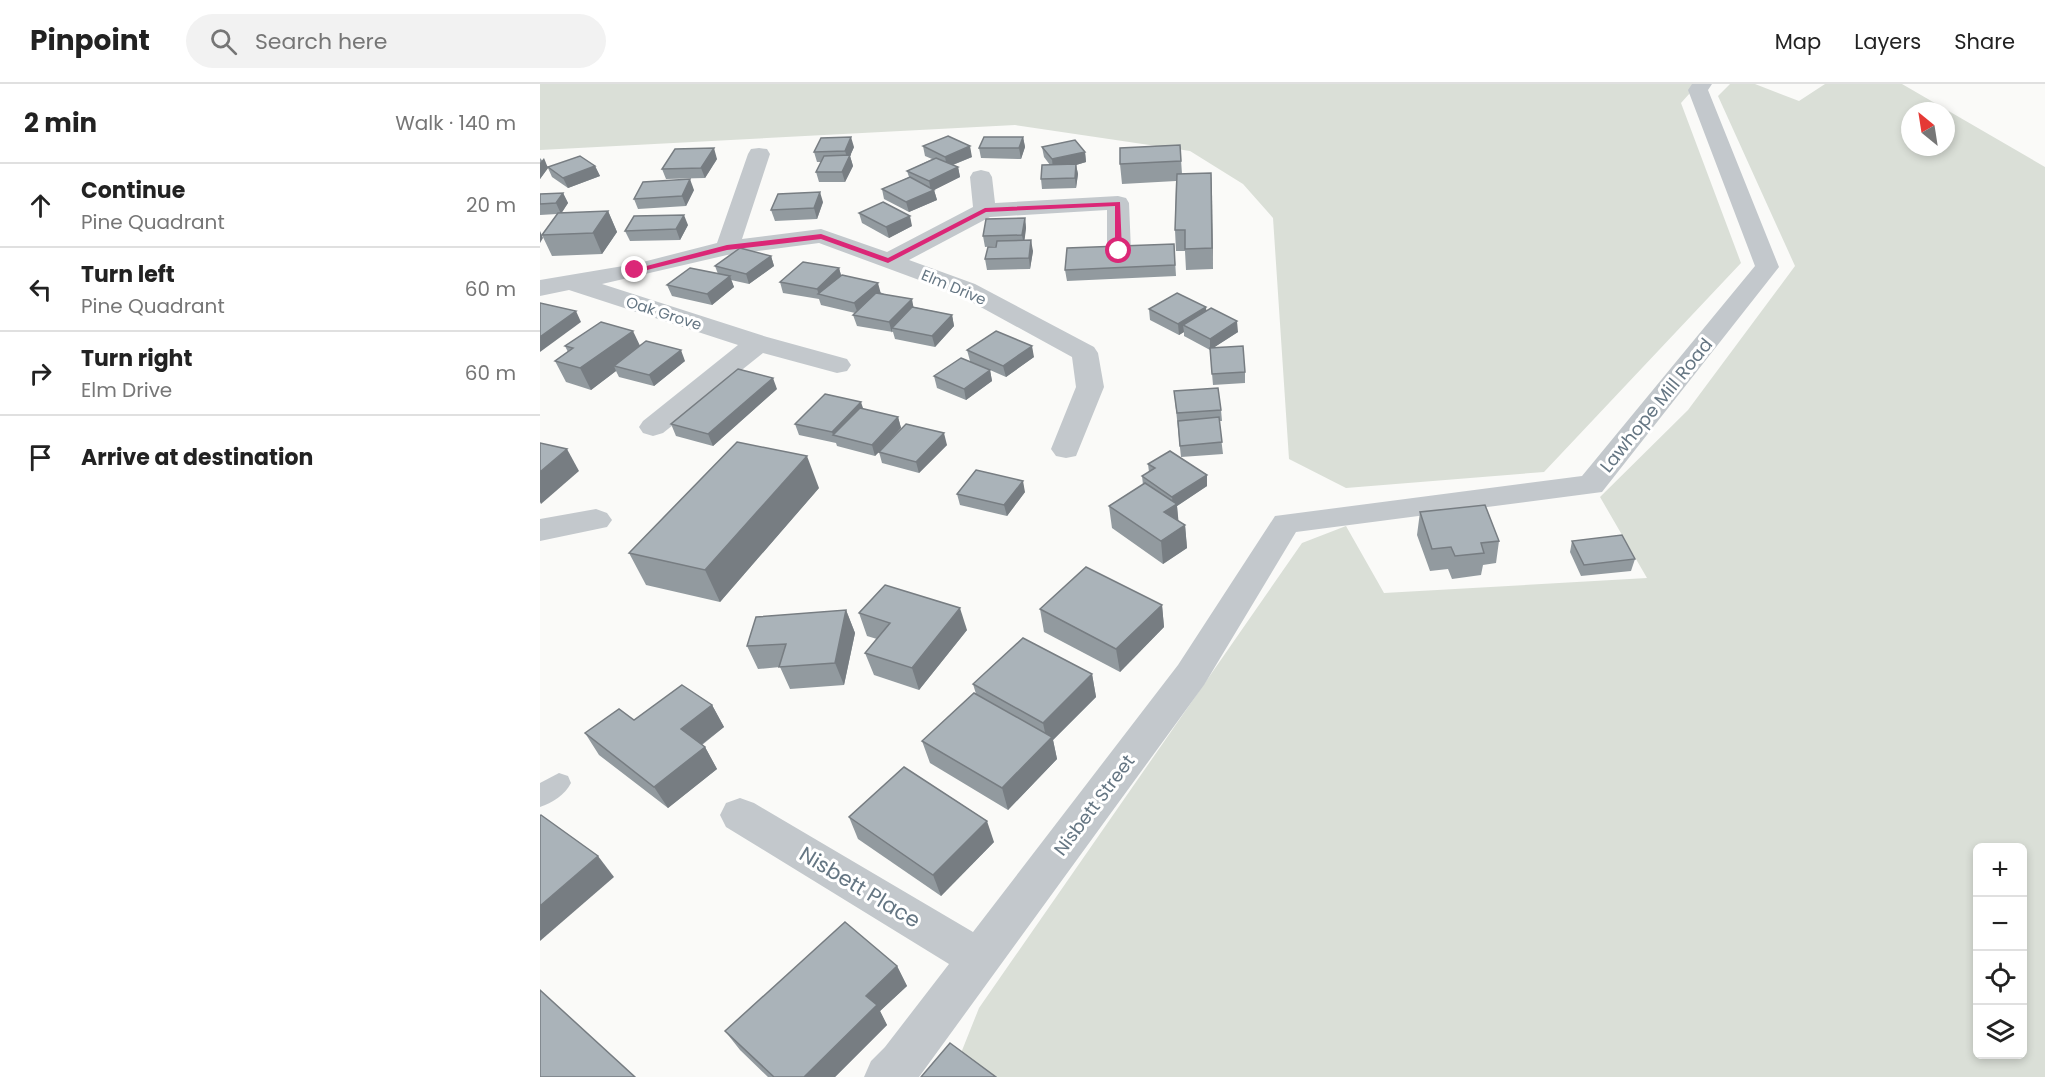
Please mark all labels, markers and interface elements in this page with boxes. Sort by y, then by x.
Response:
search box [186,14,606,68]
text: Pinpoint [30,21,150,60]
icon: search [207,25,240,58]
text: Search here [255,26,387,57]
text: Map [1775,27,1821,56]
text: Layers [1854,27,1921,56]
text: Share [1954,27,2015,56]
north arrow [1901,102,1955,156]
text: 2 min [24,105,97,141]
text: Walk · 140 m [395,109,516,137]
text: Continue [81,175,185,206]
icon: ahead [24,189,57,222]
text: 20 m [466,191,516,219]
text: Pine Quadrant [81,208,225,236]
route start [1105,237,1131,263]
route end [621,256,647,282]
text: Turn left [81,259,175,290]
street label: Elm Drive [918,264,990,310]
icon: left [24,273,57,306]
text: 60 m [465,275,516,303]
street label: Oak Grove [624,291,704,335]
text: Pine Quadrant [81,292,225,320]
street label: Lawhope Mill Road [1594,333,1718,477]
text: Turn right [81,343,192,374]
icon: right [24,357,57,390]
text: 60 m [465,359,516,387]
text: Elm Drive [81,376,172,404]
icon: arrive [24,441,57,474]
text: Arrive at destination [81,442,313,473]
street label: Nisbett Street [1048,749,1140,861]
street label: Nisbett Place [794,839,926,935]
map controls [1973,843,2027,1059]
button: + [1973,843,2027,897]
button: − [1973,897,2027,951]
button: locate [1973,951,2027,1005]
button: layers [1973,1005,2027,1059]

